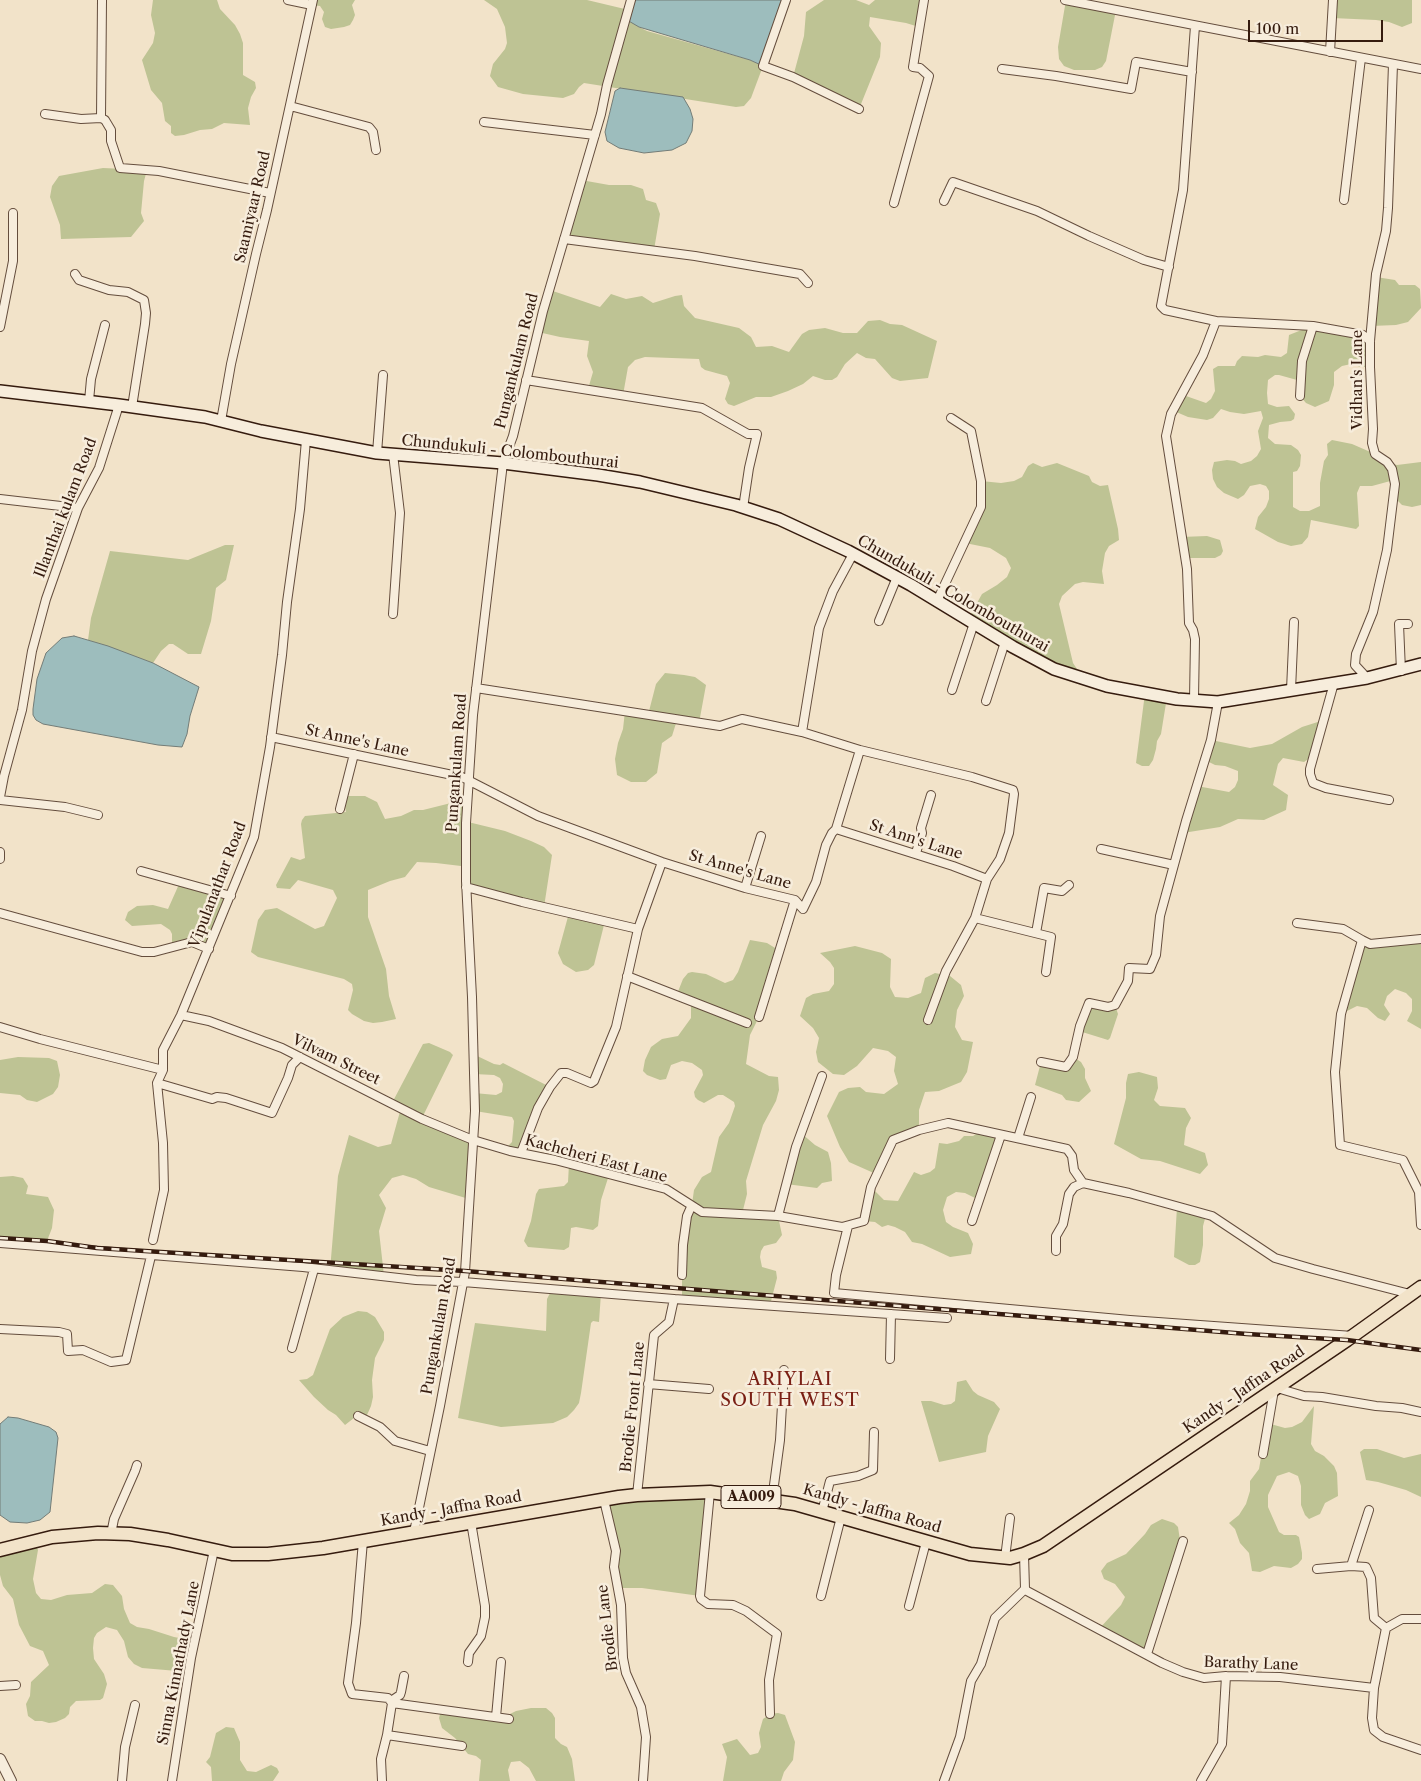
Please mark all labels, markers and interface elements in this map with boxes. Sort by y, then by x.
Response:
scale bar [1251,10,1386,42]
text: 100 m [1256,19,1299,38]
street label: Saamiyaar Road [231,149,275,265]
street label: Pungankulam Road [491,291,543,431]
street label: Vidhan's Lane [1349,330,1367,430]
street label: Chundukuli - Colombouthurai [401,432,619,472]
street label: Illanthai kulam Road [31,436,101,580]
street label: Chundukuli - Colombouthurai [854,532,1052,656]
street label: Pungankulam Road [443,693,471,833]
street label: St Anne's Lane [303,721,411,761]
street label: St Ann's Lane [867,816,965,864]
street label: Vipulanathar Road [186,819,250,951]
street label: St Anne's Lane [687,847,793,893]
street label: Vilvam Street [289,1031,383,1089]
street label: Kachcheri East Lane [523,1131,669,1187]
street label: Pungankulam Road [418,1256,460,1396]
street label: Brodie Front Lnae [617,1341,649,1473]
street label: Kandy - Jaffna Road [1180,1343,1308,1437]
district label: ARIYLAI SOUTH WEST [719,1369,861,1412]
street label: Kandy - Jaffna Road [801,1481,943,1537]
road number: AA009 [721,1485,781,1508]
street label: Kandy - Jaffna Road [379,1488,523,1530]
street label: Sinna Kinnathady Lane [154,1579,204,1747]
street label: Brodie Lane [594,1584,622,1672]
street label: Barathy Lane [1203,1653,1299,1675]

